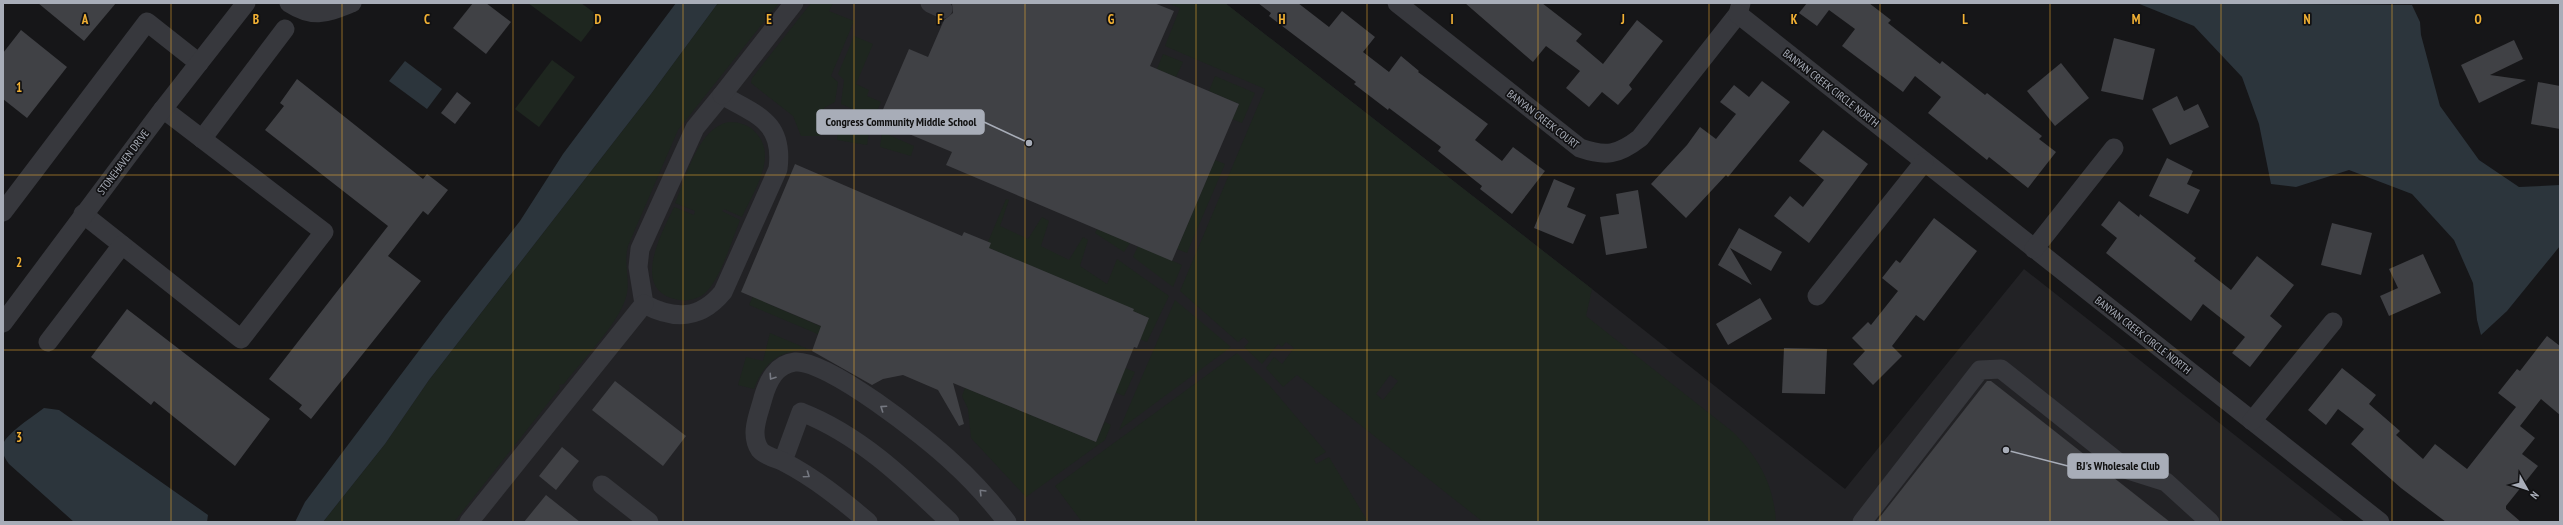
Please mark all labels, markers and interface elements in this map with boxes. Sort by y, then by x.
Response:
text: A [81,11,89,28]
text: B [253,11,259,28]
text: C [424,11,430,28]
text: D [595,11,602,28]
text: E [766,11,772,28]
text: F [937,11,943,28]
text: G [1108,11,1115,28]
text: H [1279,11,1286,28]
text: I [1450,11,1454,28]
text: J [1620,11,1625,28]
text: K [1791,11,1798,28]
text: L [1962,11,1968,28]
text: M [2132,11,2141,28]
text: N [2303,11,2311,28]
text: O [2474,11,2482,28]
street label: BANYAN CREEK CIRCLE NORTH [1780,46,1882,130]
text: 1 [16,79,22,96]
street label: BANYAN CREEK COURT [1504,87,1582,152]
callout: Congress Community Middle School [817,110,984,134]
text: Congress Community Middle School [826,114,976,129]
street label: STONEHAVEN DRIVE [94,126,152,197]
text: 2 [16,254,22,271]
street label: BANYAN CREEK CIRCLE NORTH [2092,293,2194,377]
one-way arrow [770,373,777,380]
one-way arrow [881,406,888,413]
text: 3 [16,429,22,446]
callout: BJ's Wholesale Club [2068,454,2168,478]
text: BJ's Wholesale Club [2076,458,2160,473]
north arrow [2507,469,2547,509]
one-way arrow [803,470,810,478]
one-way arrow [979,489,987,497]
text: N [2527,489,2542,502]

